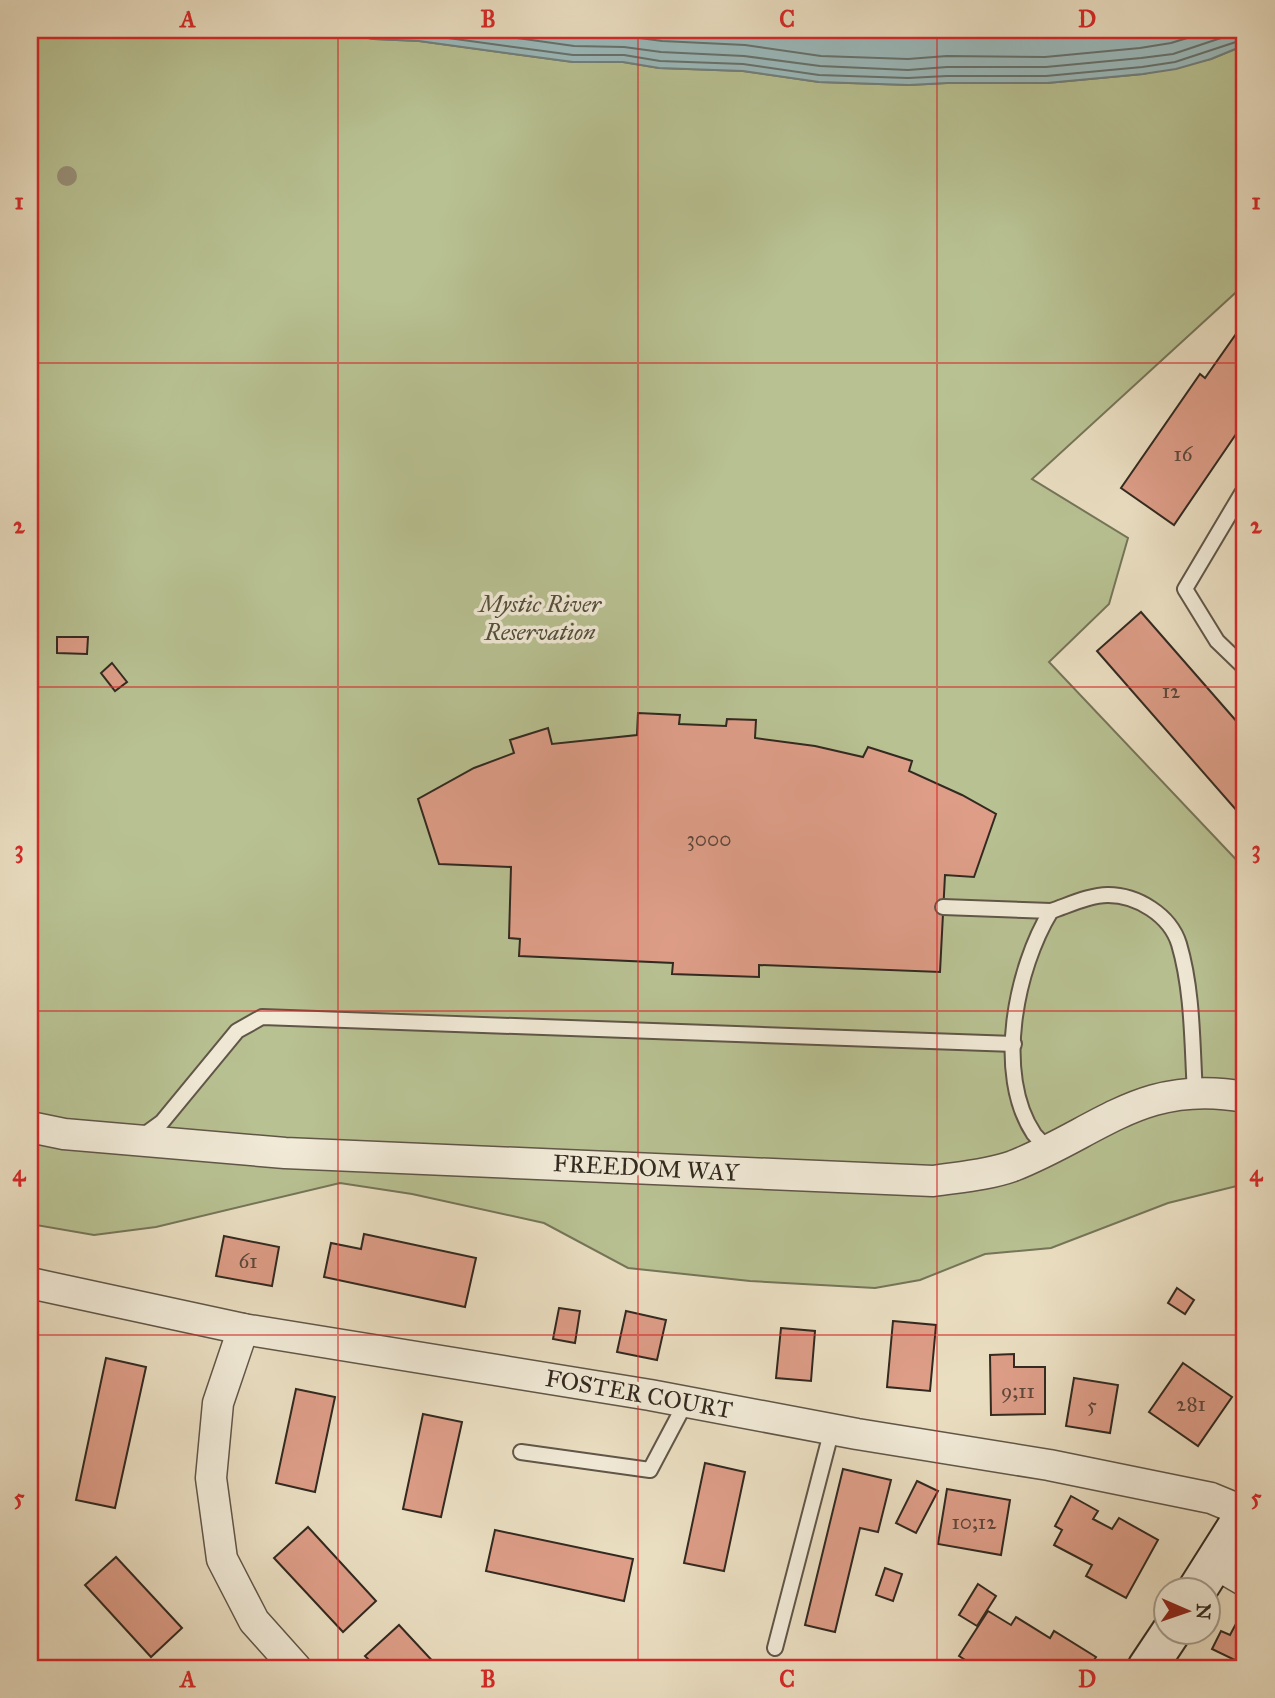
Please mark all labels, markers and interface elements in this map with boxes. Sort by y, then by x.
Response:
text: A [178,5,196,33]
text: B [480,5,496,33]
text: C [779,5,795,33]
text: D [1078,5,1096,33]
text: 1 [14,187,24,215]
text: 1 [1251,187,1261,215]
house number: 16 [1173,441,1194,467]
text: 2 [13,511,25,539]
text: 2 [1250,511,1262,539]
park label: Mystic River Reservation [477,589,603,647]
house number: 12 [1162,678,1181,704]
house number: 3000 [686,826,732,852]
text: 3 [14,835,24,864]
text: 3 [1251,835,1261,864]
street label: FREEDOM WAY [552,1148,741,1188]
text: 4 [13,1159,27,1187]
text: 4 [1250,1159,1264,1187]
house number: 61 [239,1248,257,1274]
street label: FOSTER COURT [543,1363,735,1425]
house number: 9;11 [1001,1378,1035,1404]
house number: 281 [1176,1391,1206,1417]
house number: 5 [1087,1392,1097,1418]
text: 5 [14,1483,25,1511]
text: 5 [1251,1483,1262,1511]
house number: 10;12 [951,1509,997,1535]
north arrow [1152,1576,1222,1646]
text: N [1192,1603,1215,1620]
text: A [178,1665,196,1693]
text: B [480,1665,496,1693]
text: C [779,1665,795,1693]
text: D [1078,1665,1096,1693]

